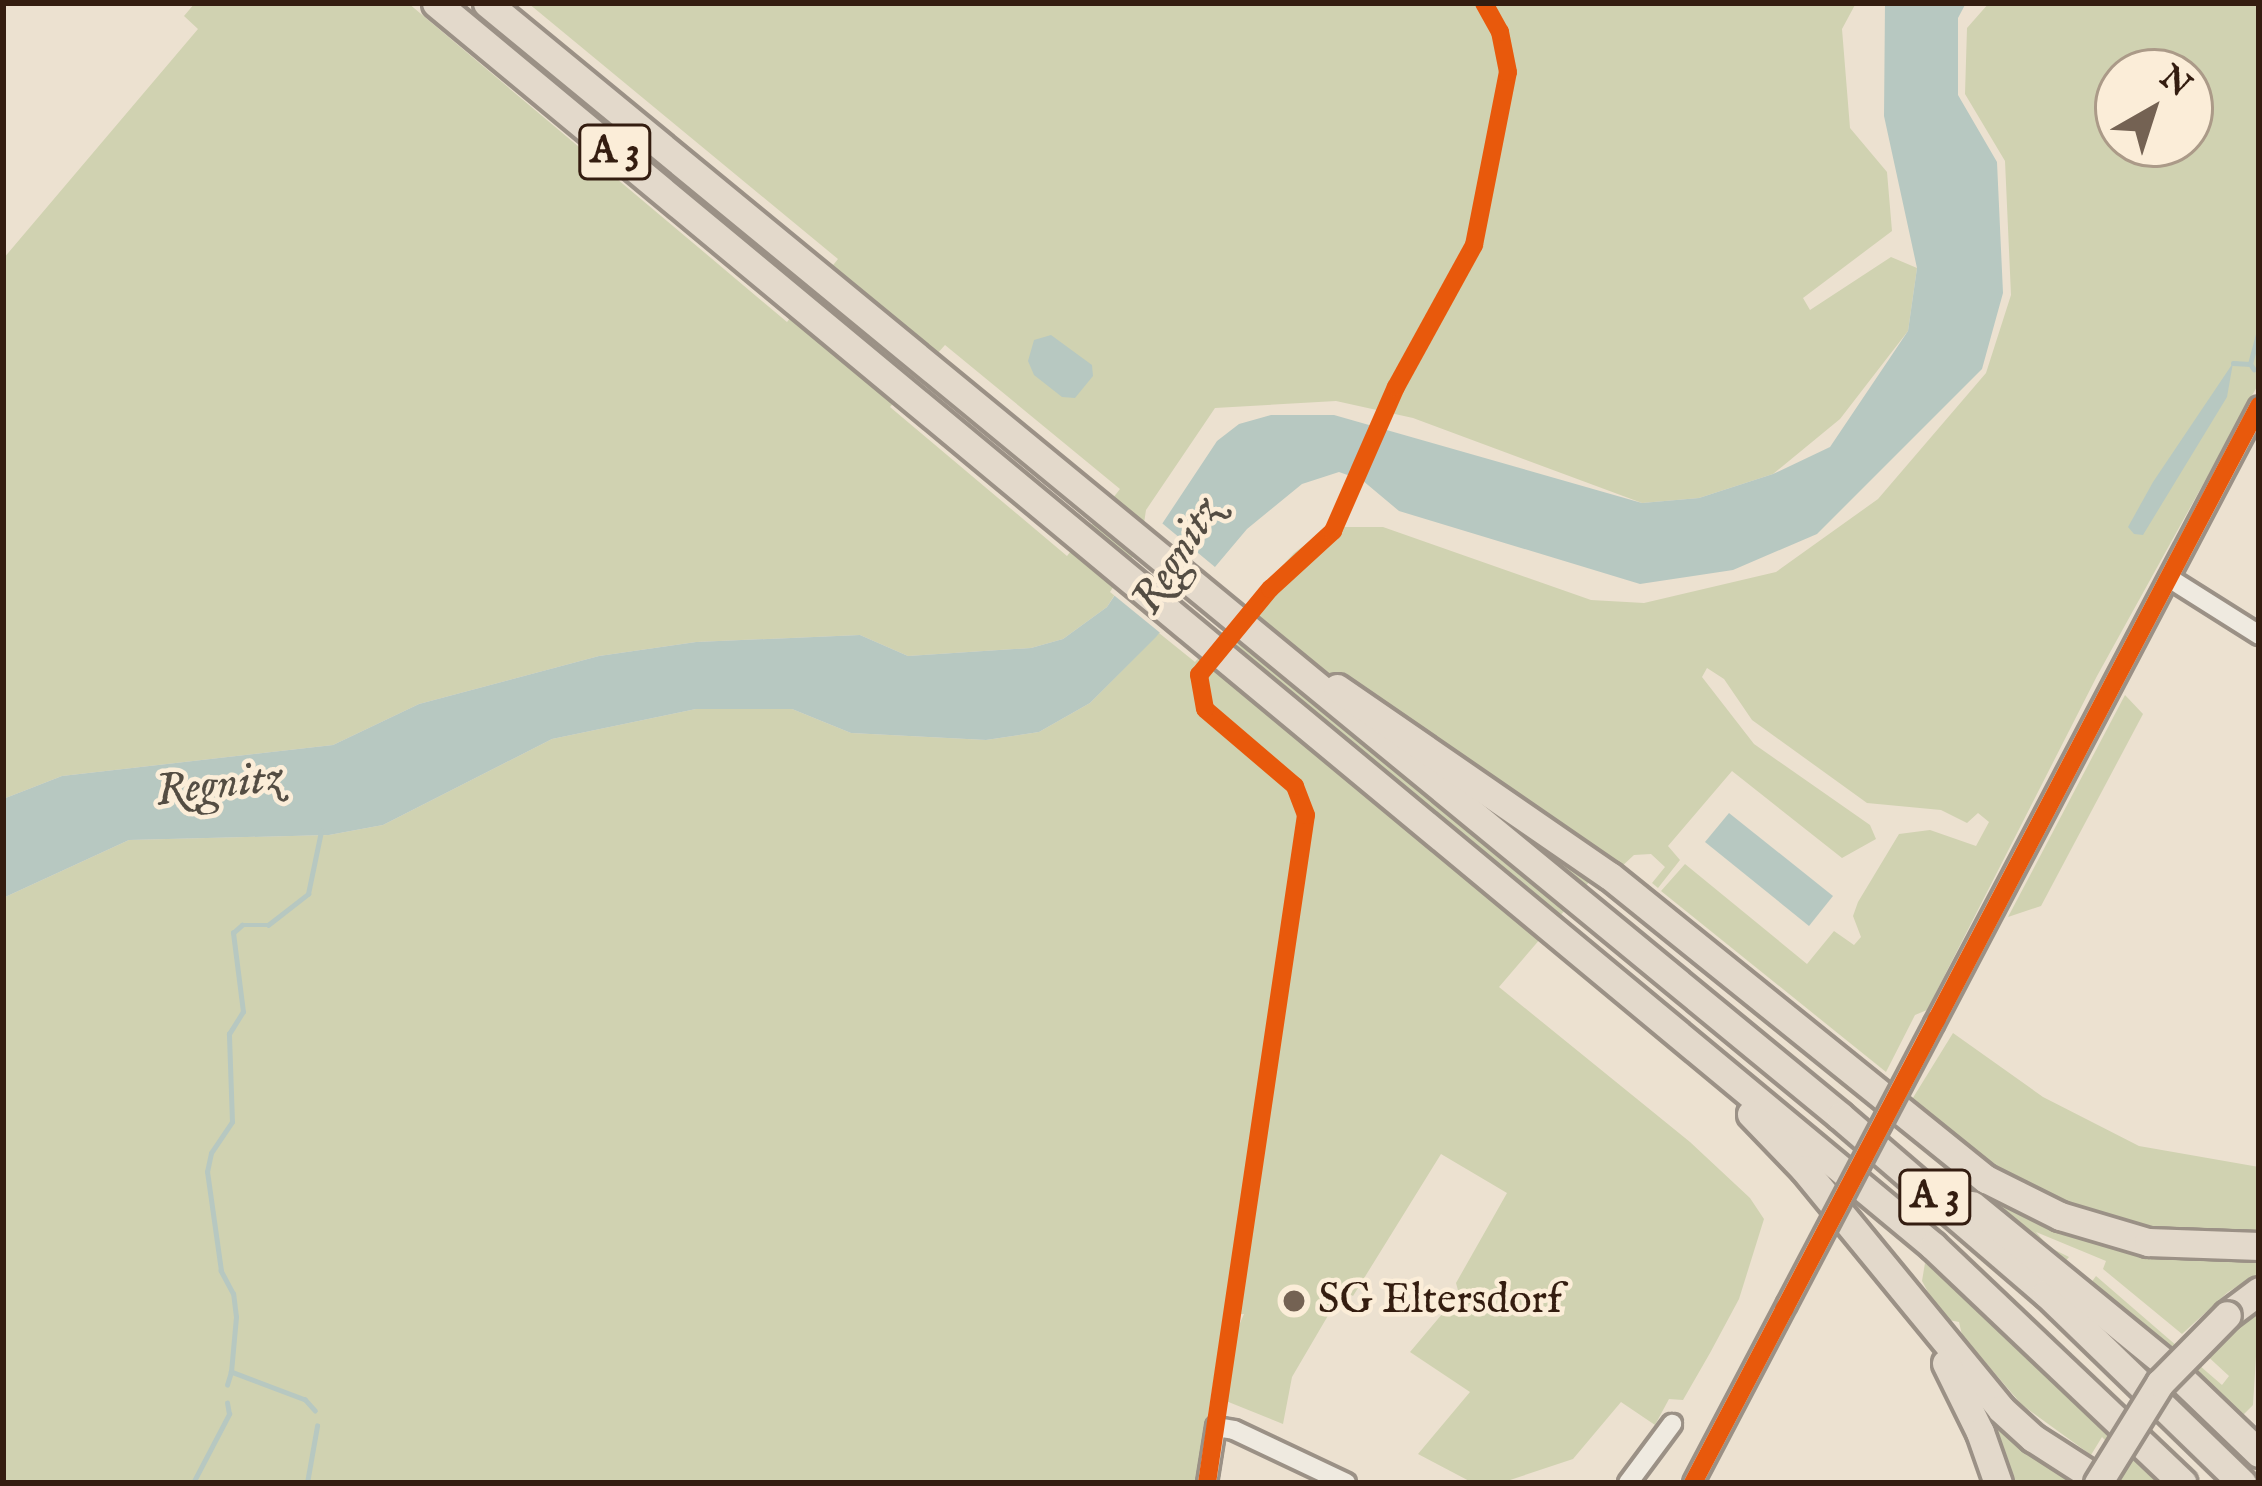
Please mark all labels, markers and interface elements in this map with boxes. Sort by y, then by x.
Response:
north arrow [2094,48,2214,168]
text: N [2150,57,2199,108]
road number: A 3 [576,119,654,185]
water label: Regnitz [1120,488,1234,624]
water label: Regnitz [153,750,285,820]
road number: A 3 [1896,1164,1974,1230]
place label: SG Eltersdorf [1318,1276,1562,1326]
marker: SG Eltersdorf [1281,1288,1307,1314]

